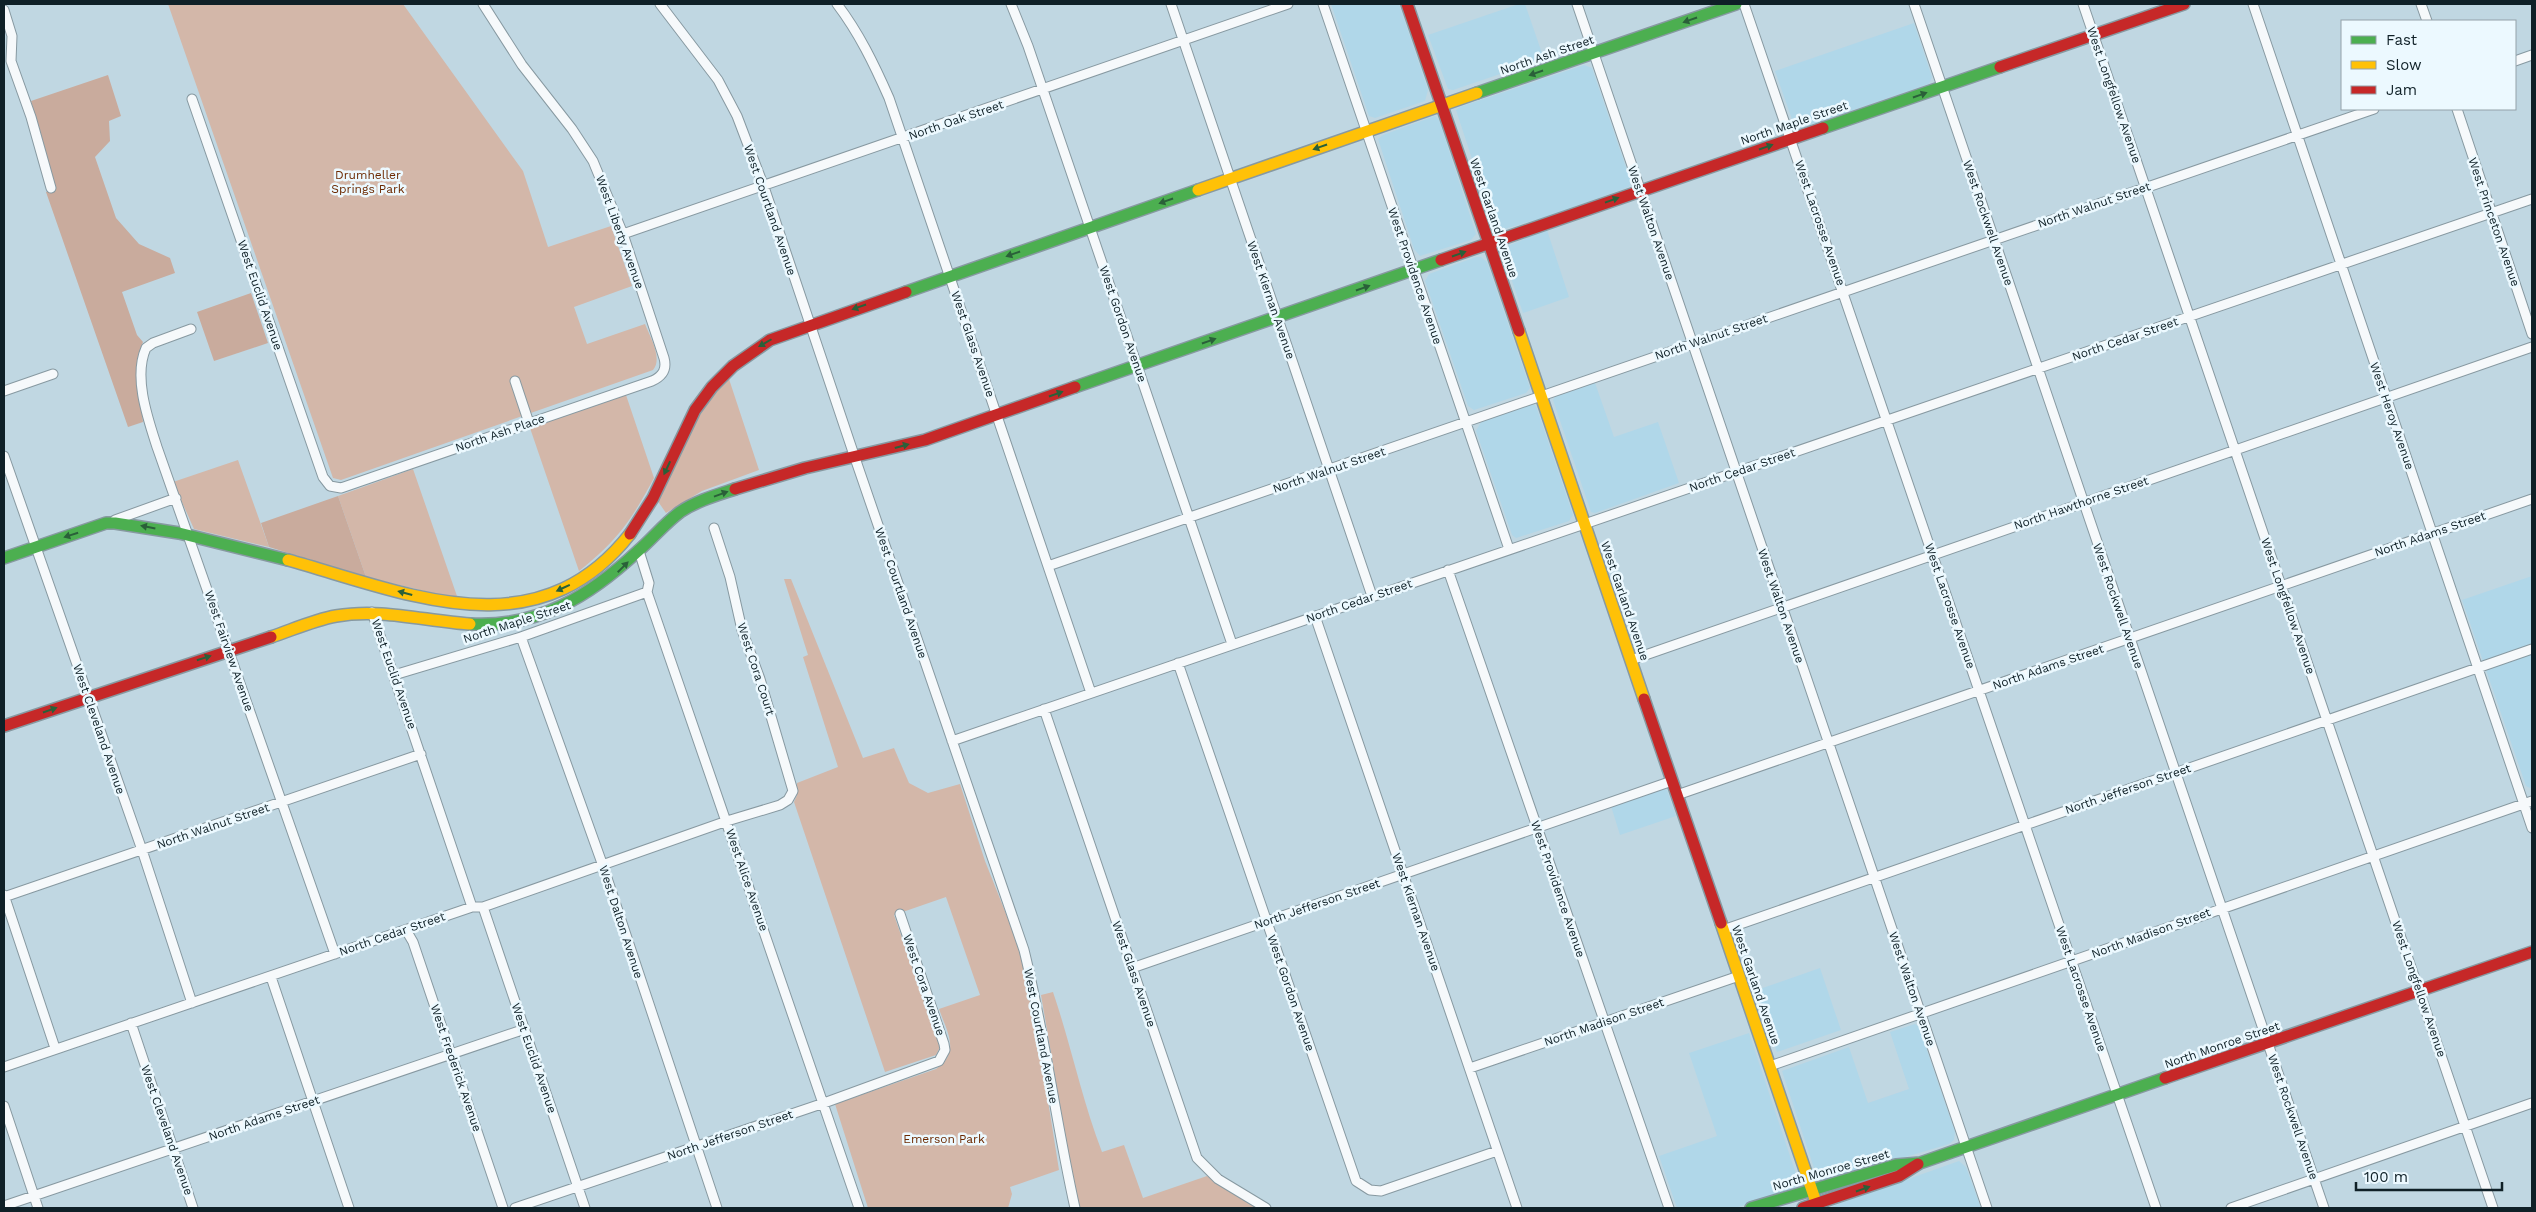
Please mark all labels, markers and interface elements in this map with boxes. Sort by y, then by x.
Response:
one-way arrow [1682,16,1697,24]
legend [2341,20,2516,110]
street label: West Longfellow Avenue [2084,25,2144,165]
text: Fast [2386,31,2418,49]
street label: North Ash Street [1498,32,1596,78]
text: Slow [2386,56,2422,74]
one-way arrow [1529,70,1544,77]
text: Jam [2386,81,2417,99]
one-way arrow [1913,91,1928,99]
street label: North Oak Street [907,97,1005,143]
street label: North Maple Street [1739,98,1849,148]
street label: West Courtland Avenue [741,143,799,277]
one-way arrow [1312,143,1327,151]
one-way arrow [1759,143,1774,151]
street label: West Garland Avenue [1467,156,1521,280]
street label: West Princeton Avenue [2465,156,2523,288]
street label: West Lacrosse Avenue [1792,158,1848,288]
street label: West Rockwell Avenue [1960,158,2016,288]
street label: West Walton Avenue [1625,164,1677,282]
park label: Drumheller Springs Park [331,168,405,196]
street label: West Liberty Avenue [593,173,647,291]
street label: North Walnut Street [2036,179,2152,231]
one-way arrow [1605,196,1620,203]
one-way arrow [1159,198,1174,205]
street label: West Providence Avenue [1385,206,1445,346]
street label: West Euclid Avenue [235,238,285,352]
street label: West Kiernan Avenue [1244,239,1298,361]
one-way arrow [1005,250,1020,258]
one-way arrow [1452,250,1467,258]
street label: West Gordon Avenue [1096,264,1150,384]
one-way arrow [1356,284,1371,292]
street label: West Glass Avenue [948,289,998,399]
one-way arrow [852,304,867,311]
street label: North Walnut Street [1653,311,1769,363]
street label: North Cedar Street [2070,314,2180,364]
one-way arrow [1202,337,1217,345]
one-way arrow [758,339,771,348]
street label: West Heroy Avenue [2367,360,2417,472]
one-way arrow [1048,390,1063,397]
street label: North Ash Place [453,411,547,455]
one-way arrow [894,442,909,450]
street label: North Walnut Street [1271,444,1387,496]
street label: North Cedar Street [1687,445,1797,495]
one-way arrow [662,461,670,475]
street label: North Hawthorne Street [2012,473,2150,533]
one-way arrow [714,490,729,498]
street label: North Adams Street [2373,508,2487,560]
one-way arrow [139,523,155,531]
street label: West Courtland Avenue [872,526,930,660]
one-way arrow [64,532,79,539]
street label: West Longfellow Avenue [2258,536,2318,676]
street label: West Garland Avenue [1598,539,1652,663]
street label: West Lacrosse Avenue [1922,541,1978,671]
street label: West Rockwell Avenue [2090,541,2146,671]
street label: West Walton Avenue [1755,547,1807,665]
one-way arrow [617,561,629,573]
street label: North Cedar Street [1304,576,1414,626]
one-way arrow [556,584,570,592]
one-way arrow [398,588,413,596]
street label: West Fairview Avenue [202,589,256,713]
street label: North Maple Street [461,598,573,646]
street label: West Euclid Avenue [369,617,419,731]
street label: West Cora Court [734,621,778,717]
street label: North Adams Street [1991,641,2105,693]
one-way arrow [197,654,212,662]
street label: West Cleveland Avenue [70,662,128,796]
one-way arrow [43,706,58,714]
street label: North Jefferson Street [2063,761,2193,817]
street label: North Walnut Street [155,800,271,852]
street label: West Providence Avenue [1528,819,1588,959]
street label: West Alice Avenue [723,827,771,933]
street label: West Kiernan Avenue [1389,851,1443,973]
street label: West Dalton Avenue [596,864,646,980]
street label: North Jefferson Street [1252,876,1382,932]
street label: North Madison Street [2089,905,2213,961]
street label: North Cedar Street [337,909,447,959]
street label: West Glass Avenue [1109,919,1159,1029]
street label: West Longfellow Avenue [2389,919,2449,1059]
street label: West Garland Avenue [1729,923,1783,1047]
street label: West Lacrosse Avenue [2053,924,2109,1054]
street label: West Walton Avenue [1886,930,1938,1048]
street label: West Cora Avenue [900,932,948,1038]
street label: West Gordon Avenue [1264,933,1318,1053]
street label: West Courtland Avenue [1021,967,1061,1105]
street label: North Madison Street [1542,995,1666,1049]
street label: West Euclid Avenue [509,1001,559,1115]
street label: West Frederick Avenue [428,1002,484,1134]
street label: North Monroe Street [2163,1019,2281,1071]
street label: West Rockwell Avenue [2265,1052,2321,1182]
street label: West Cleveland Avenue [138,1063,196,1197]
street label: North Adams Street [207,1092,321,1144]
street label: North Jefferson Street [665,1107,795,1163]
park label: Emerson Park [903,1132,985,1146]
street label: North Monroe Street [1771,1147,1891,1193]
scale bar [2356,1160,2502,1192]
text: 100 m [2364,1168,2408,1186]
one-way arrow [1856,1184,1871,1192]

